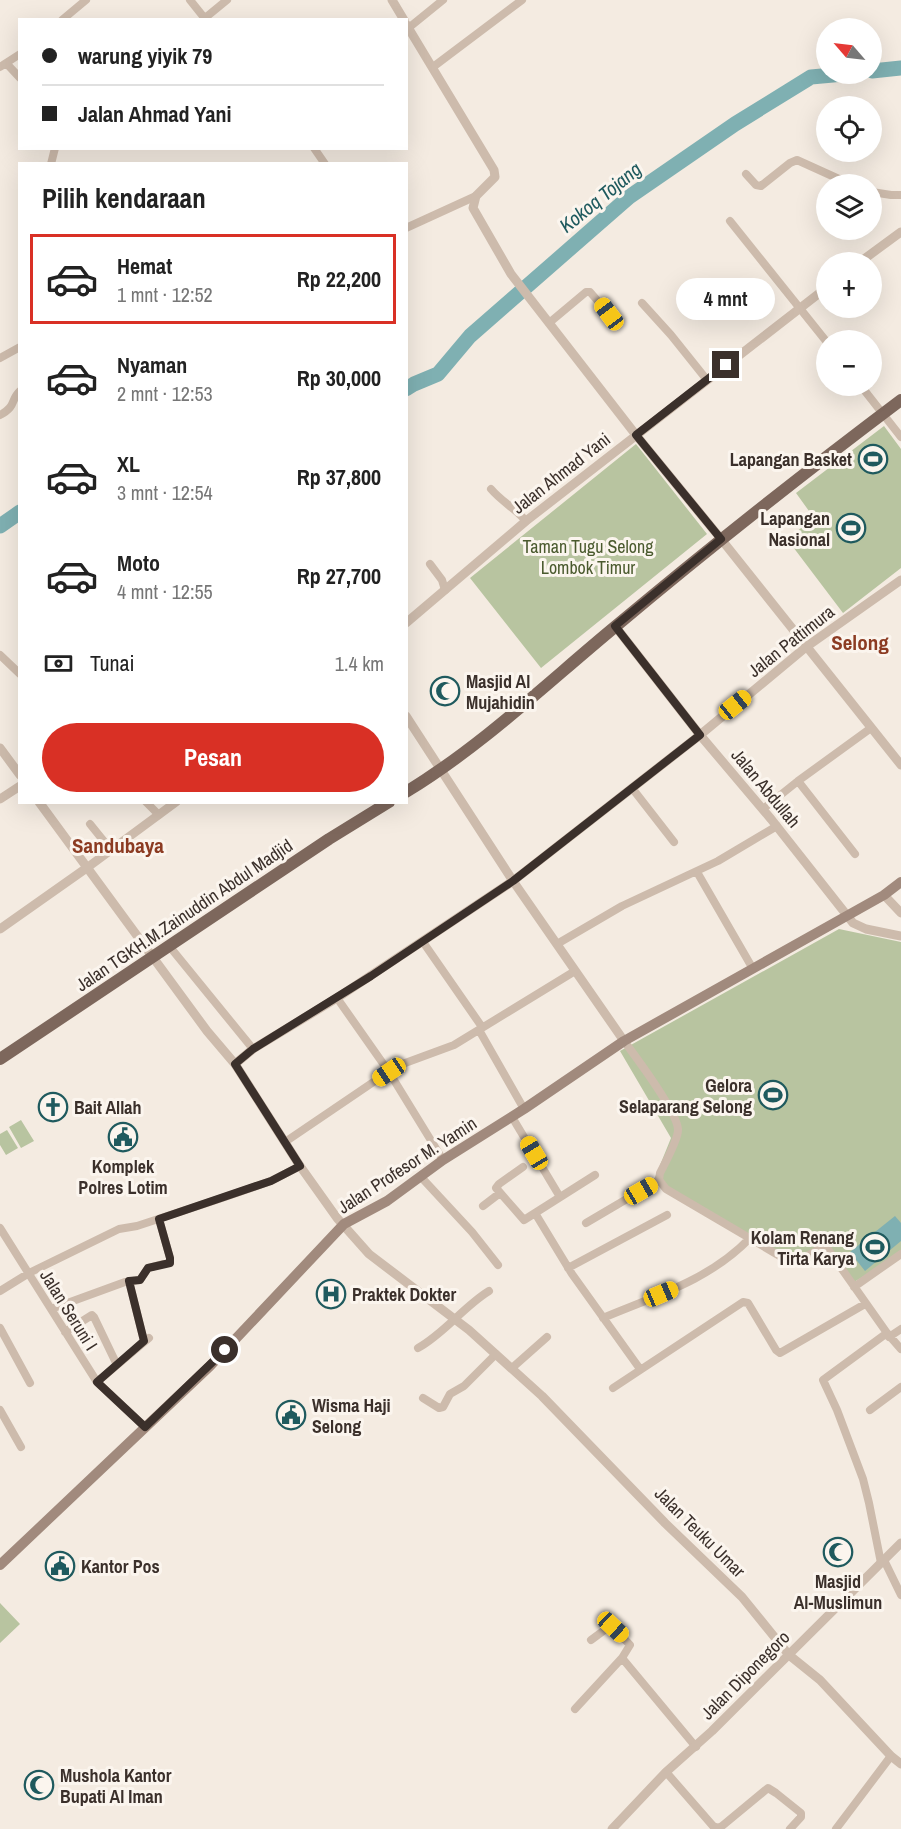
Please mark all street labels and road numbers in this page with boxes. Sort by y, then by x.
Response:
street label: Jalan Ahmad Yani [507,427,615,519]
street label: Jalan Pattimura [743,599,839,683]
street label: Jalan Abdullah [726,743,806,833]
street label: Jalan TGKH.M.Zainuddin Abdul Madjid [71,833,297,997]
street label: Jalan Profesor M. Yamin [333,1111,481,1219]
street label: Jalan Seruni I [34,1265,104,1355]
street label: Jalan Teuku Umar [649,1481,751,1583]
street label: Jalan Diponegoro [695,1625,795,1725]

